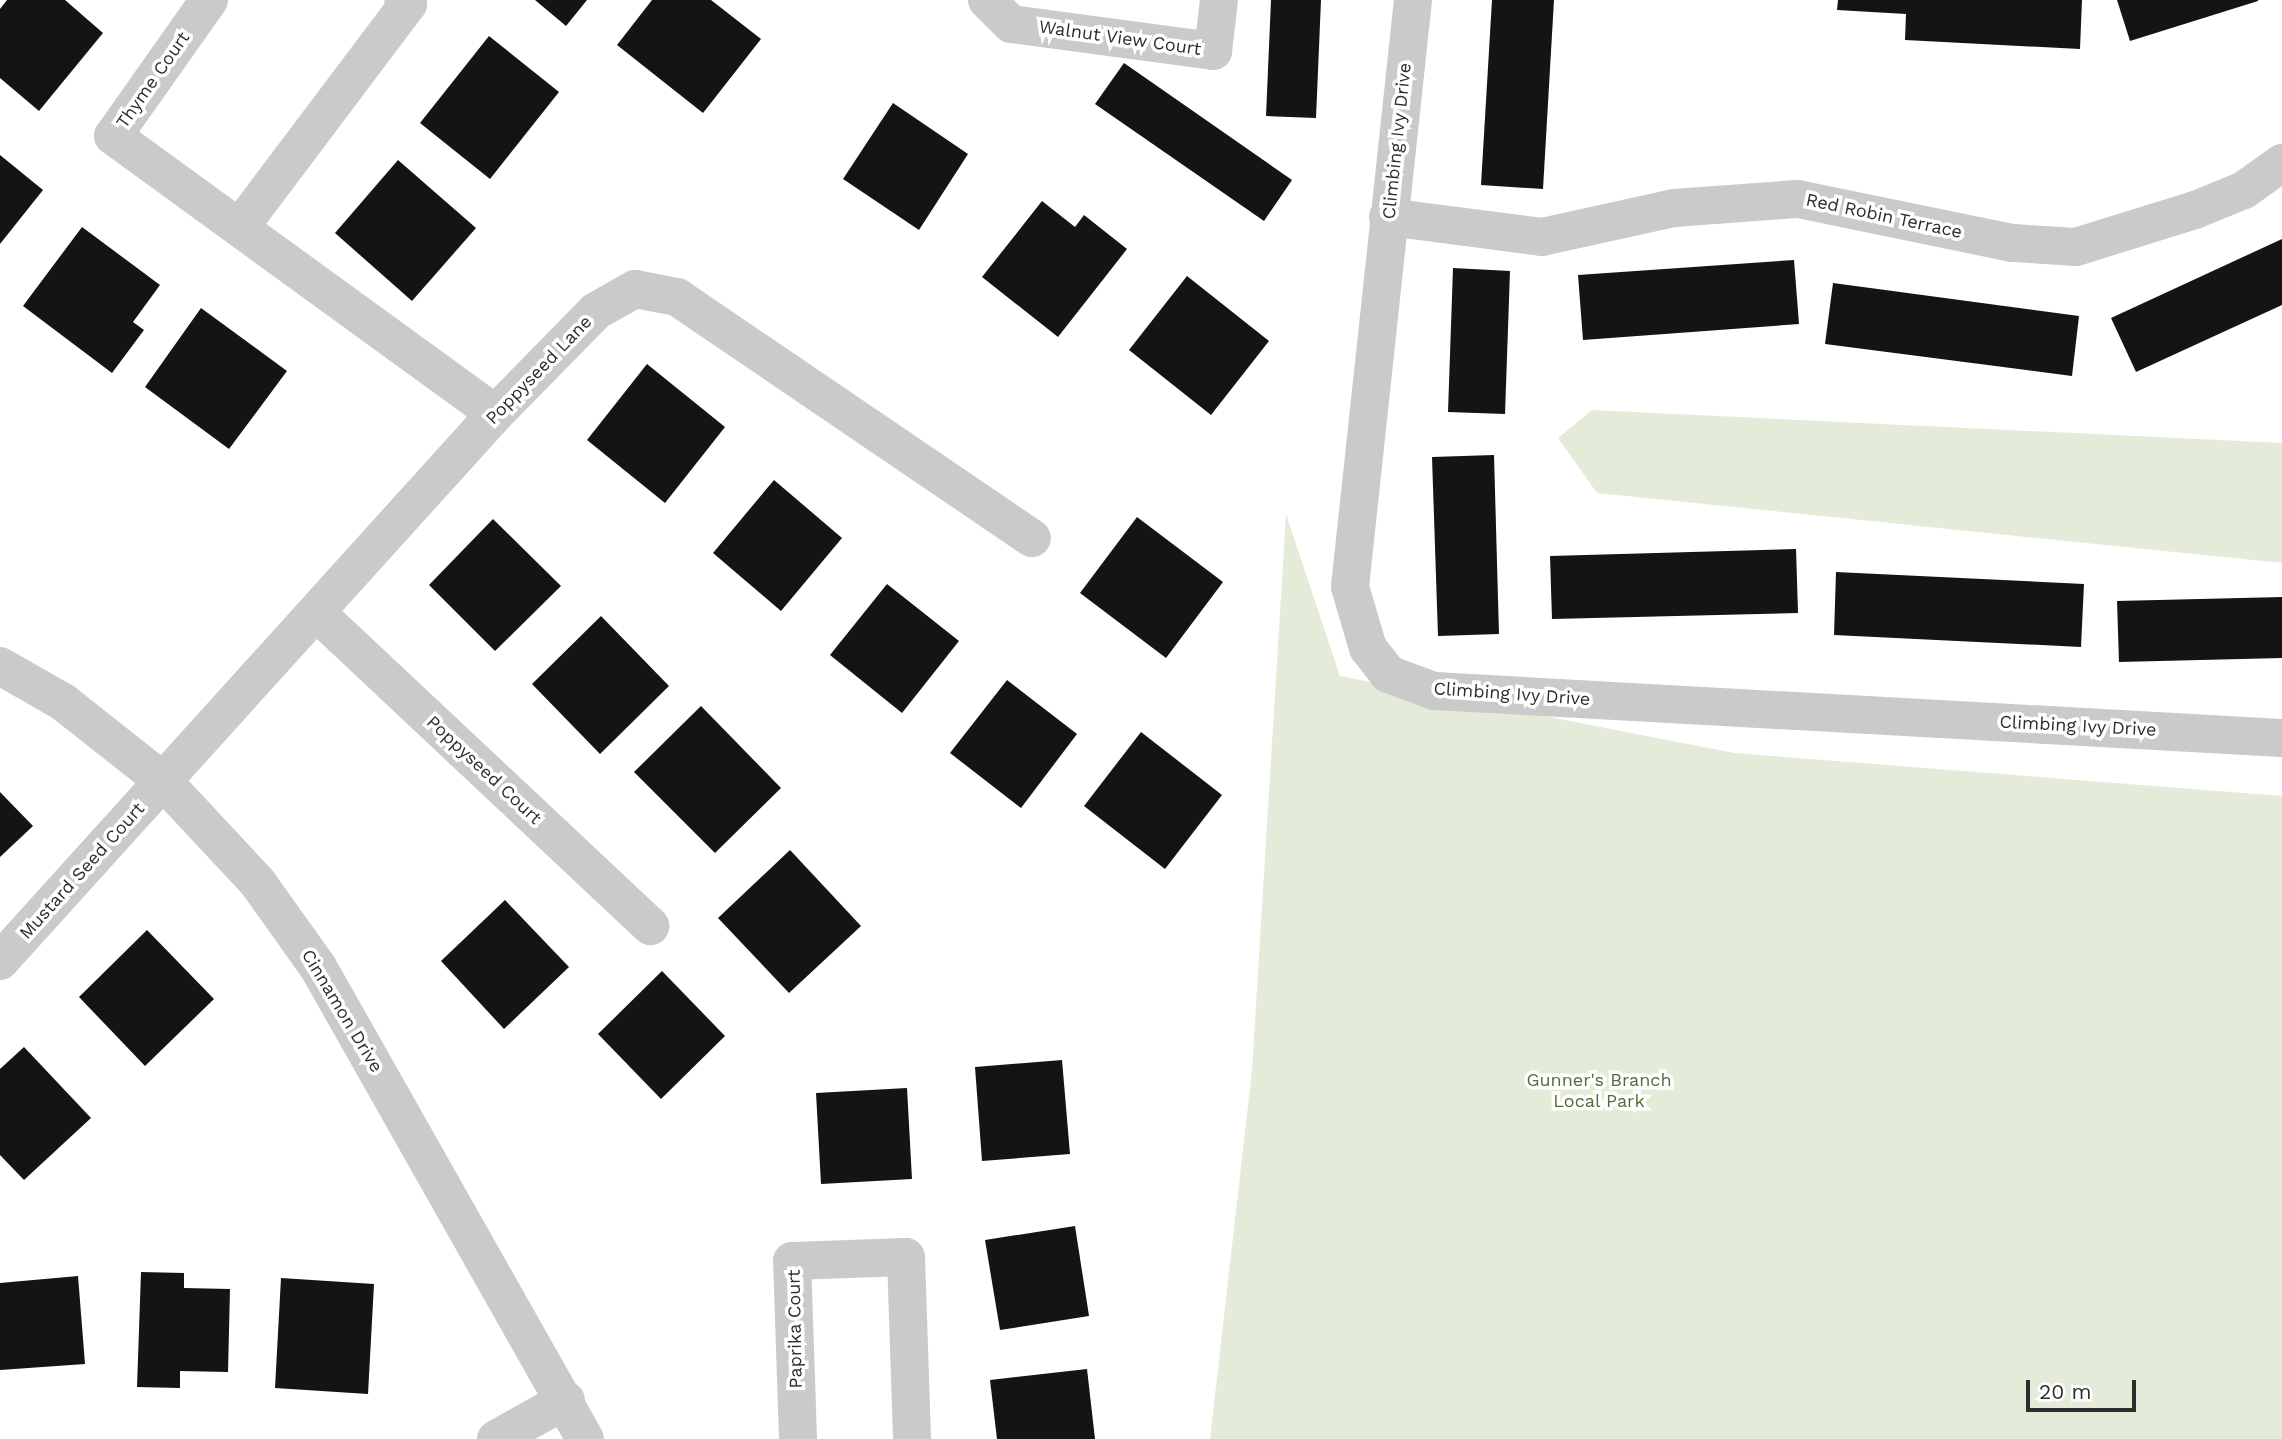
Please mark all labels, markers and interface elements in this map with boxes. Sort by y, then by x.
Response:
street label: Walnut View Court [1037,16,1203,60]
street label: Thyme Court [112,28,194,132]
street label: Climbing Ivy Drive [1378,61,1416,221]
street label: Red Robin Terrace [1804,189,1964,243]
street label: Poppyseed Lane [482,311,596,429]
street label: Climbing Ivy Drive [1433,678,1591,710]
street label: Poppyseed Court [422,711,546,829]
street label: Climbing Ivy Drive [1999,711,2157,741]
street label: Mustard Seed Court [15,798,149,944]
street label: Cinnamon Drive [297,946,387,1076]
park label: Gunner's Branch Local Park [1526,1070,1672,1112]
street label: Paprika Court [783,1269,807,1389]
scale bar [2030,1366,2140,1410]
text: 20 m [2039,1379,2091,1404]

